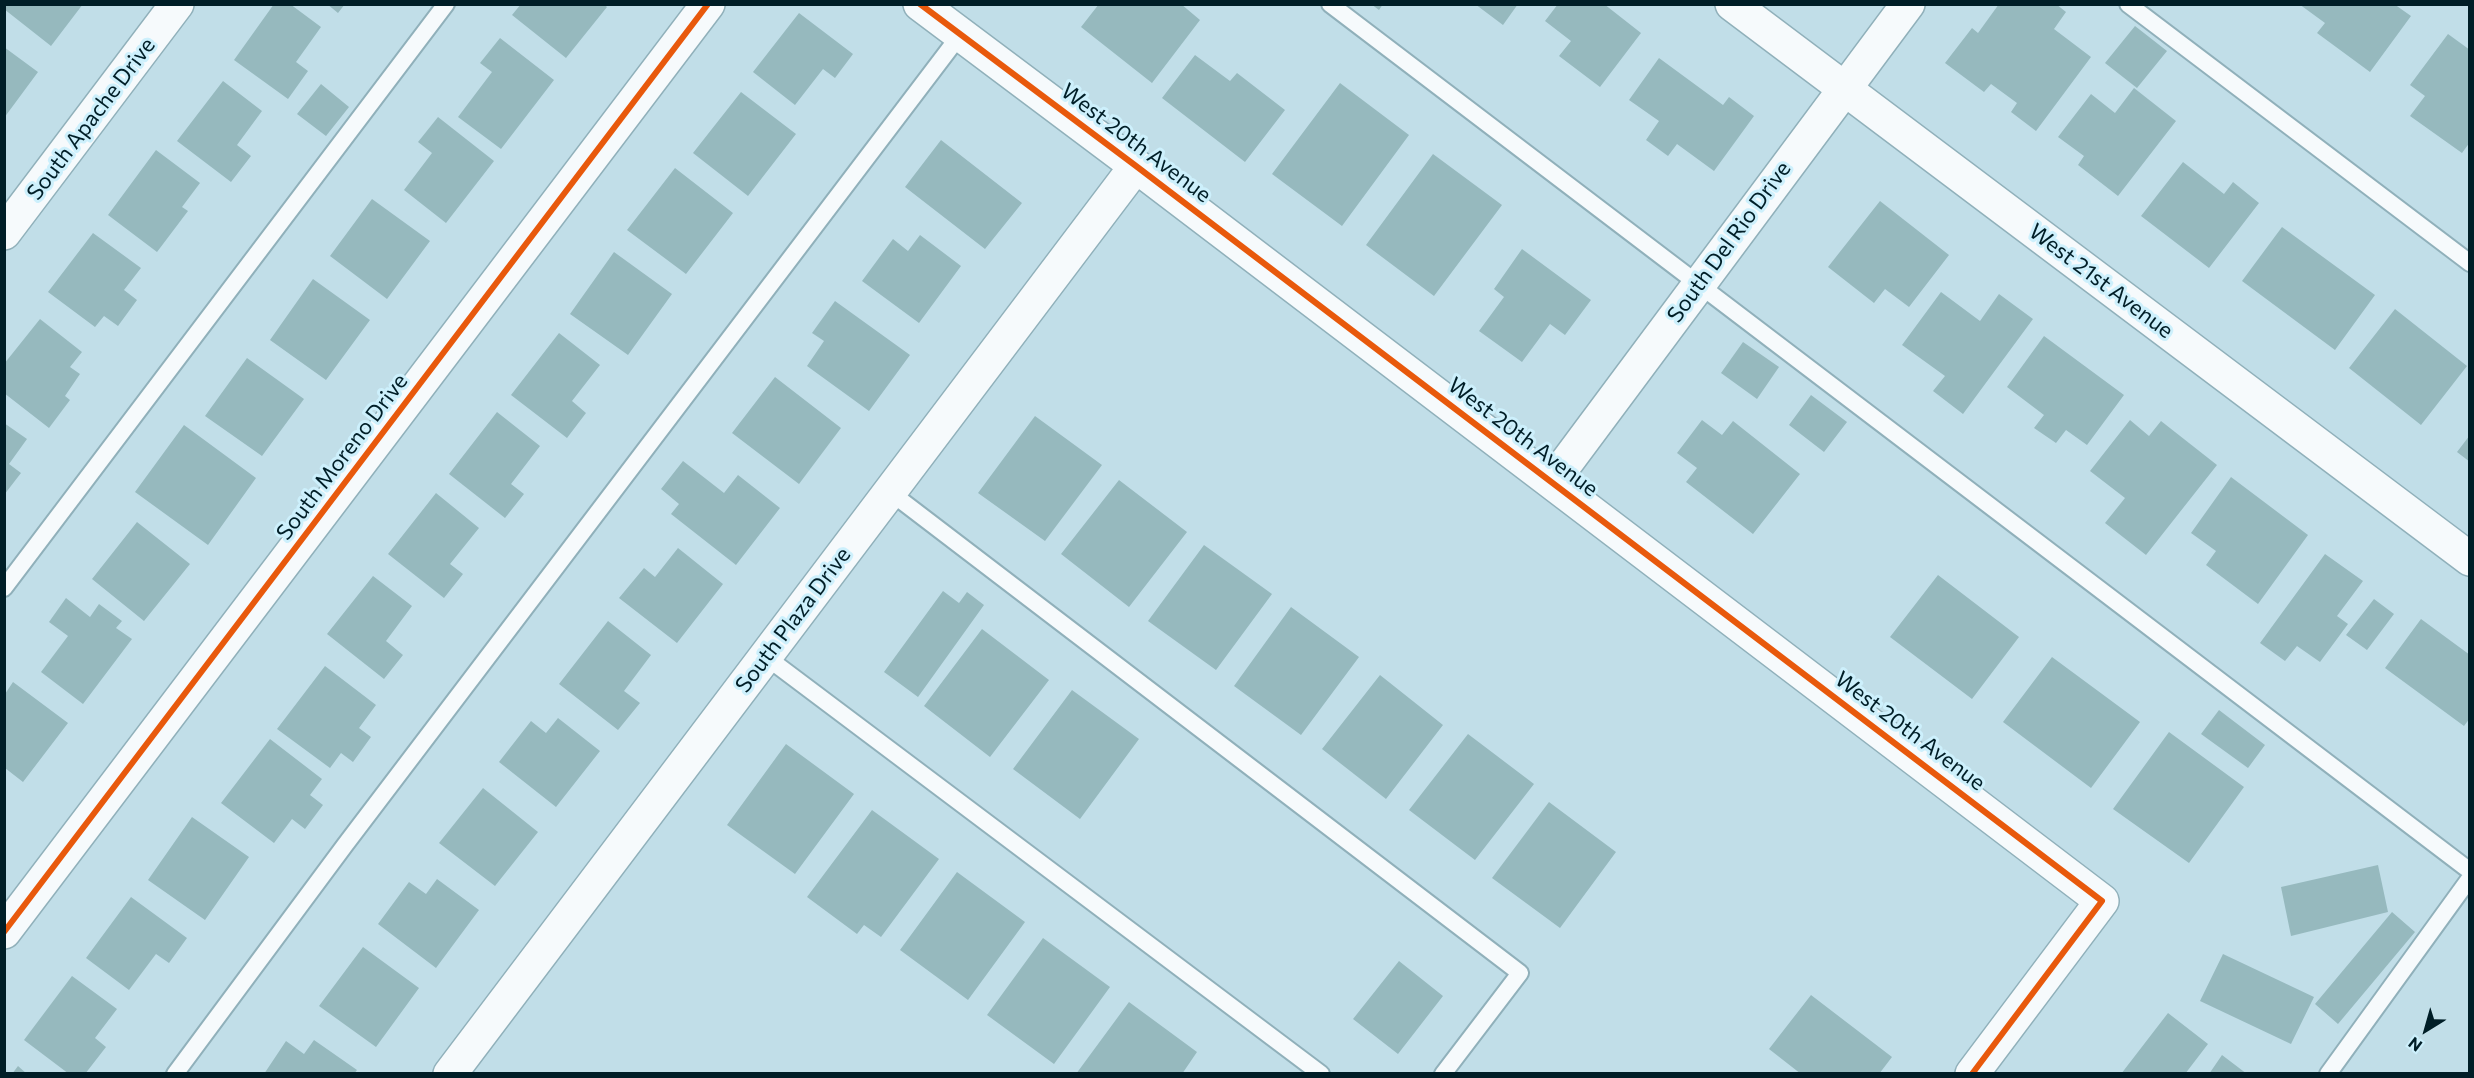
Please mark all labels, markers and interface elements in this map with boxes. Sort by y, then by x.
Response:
street label: South Apache Drive [21,33,161,205]
street label: West 20th Avenue [1056,78,1216,208]
street label: South Del Rio Drive [1662,156,1796,328]
street label: West 21st Avenue [2024,218,2178,344]
street label: South Moreno Drive [271,369,413,545]
street label: West 20th Avenue [1443,372,1603,502]
street label: South Plaza Drive [730,542,856,698]
street label: West 20th Avenue [1830,666,1990,796]
north arrow [2396,1000,2456,1060]
text: N [2404,1034,2425,1056]

